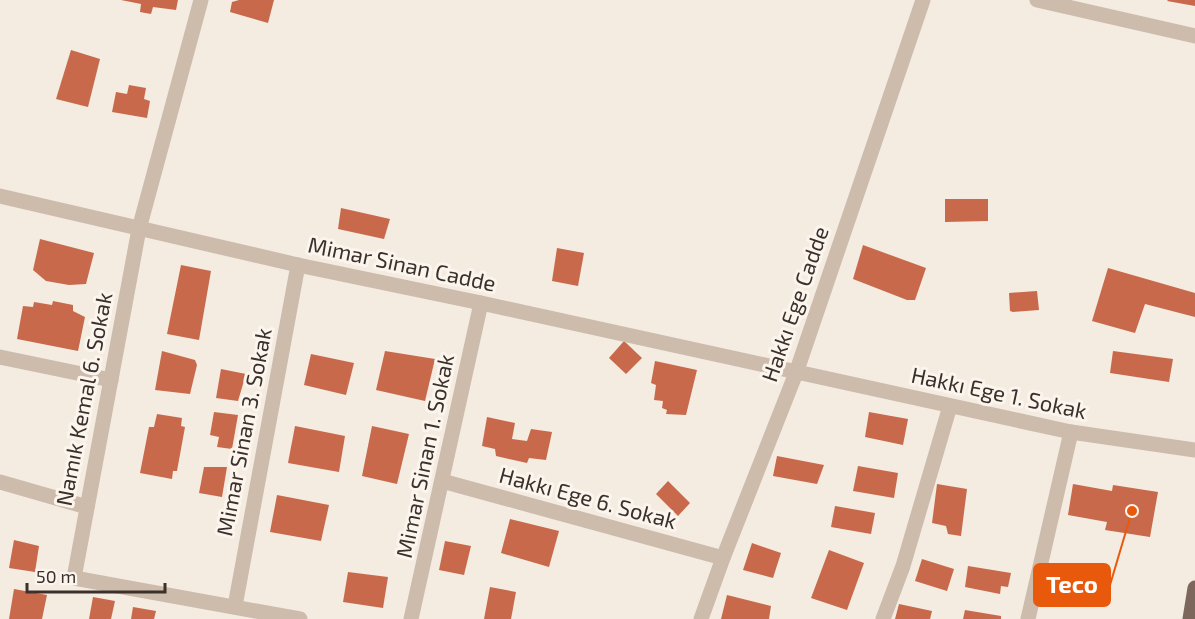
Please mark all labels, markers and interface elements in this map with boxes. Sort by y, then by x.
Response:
street label: Hakkı Ege Cadde [755,223,833,385]
street label: Mimar Sinan Cadde [306,230,498,296]
street label: Namık Kemal 6. Sokak [50,290,116,508]
street label: Mimar Sinan 3. Sokak [210,326,276,538]
street label: Mimar Sinan 1. Sokak [390,351,458,560]
street label: Hakkı Ege 1. Sokak [909,361,1089,423]
street label: Hakkı Ege 6. Sokak [497,461,680,533]
scale bar [27,556,165,594]
callout: Teco [1034,564,1110,606]
text: 50 m [36,565,76,587]
text: Teco [1046,569,1098,598]

